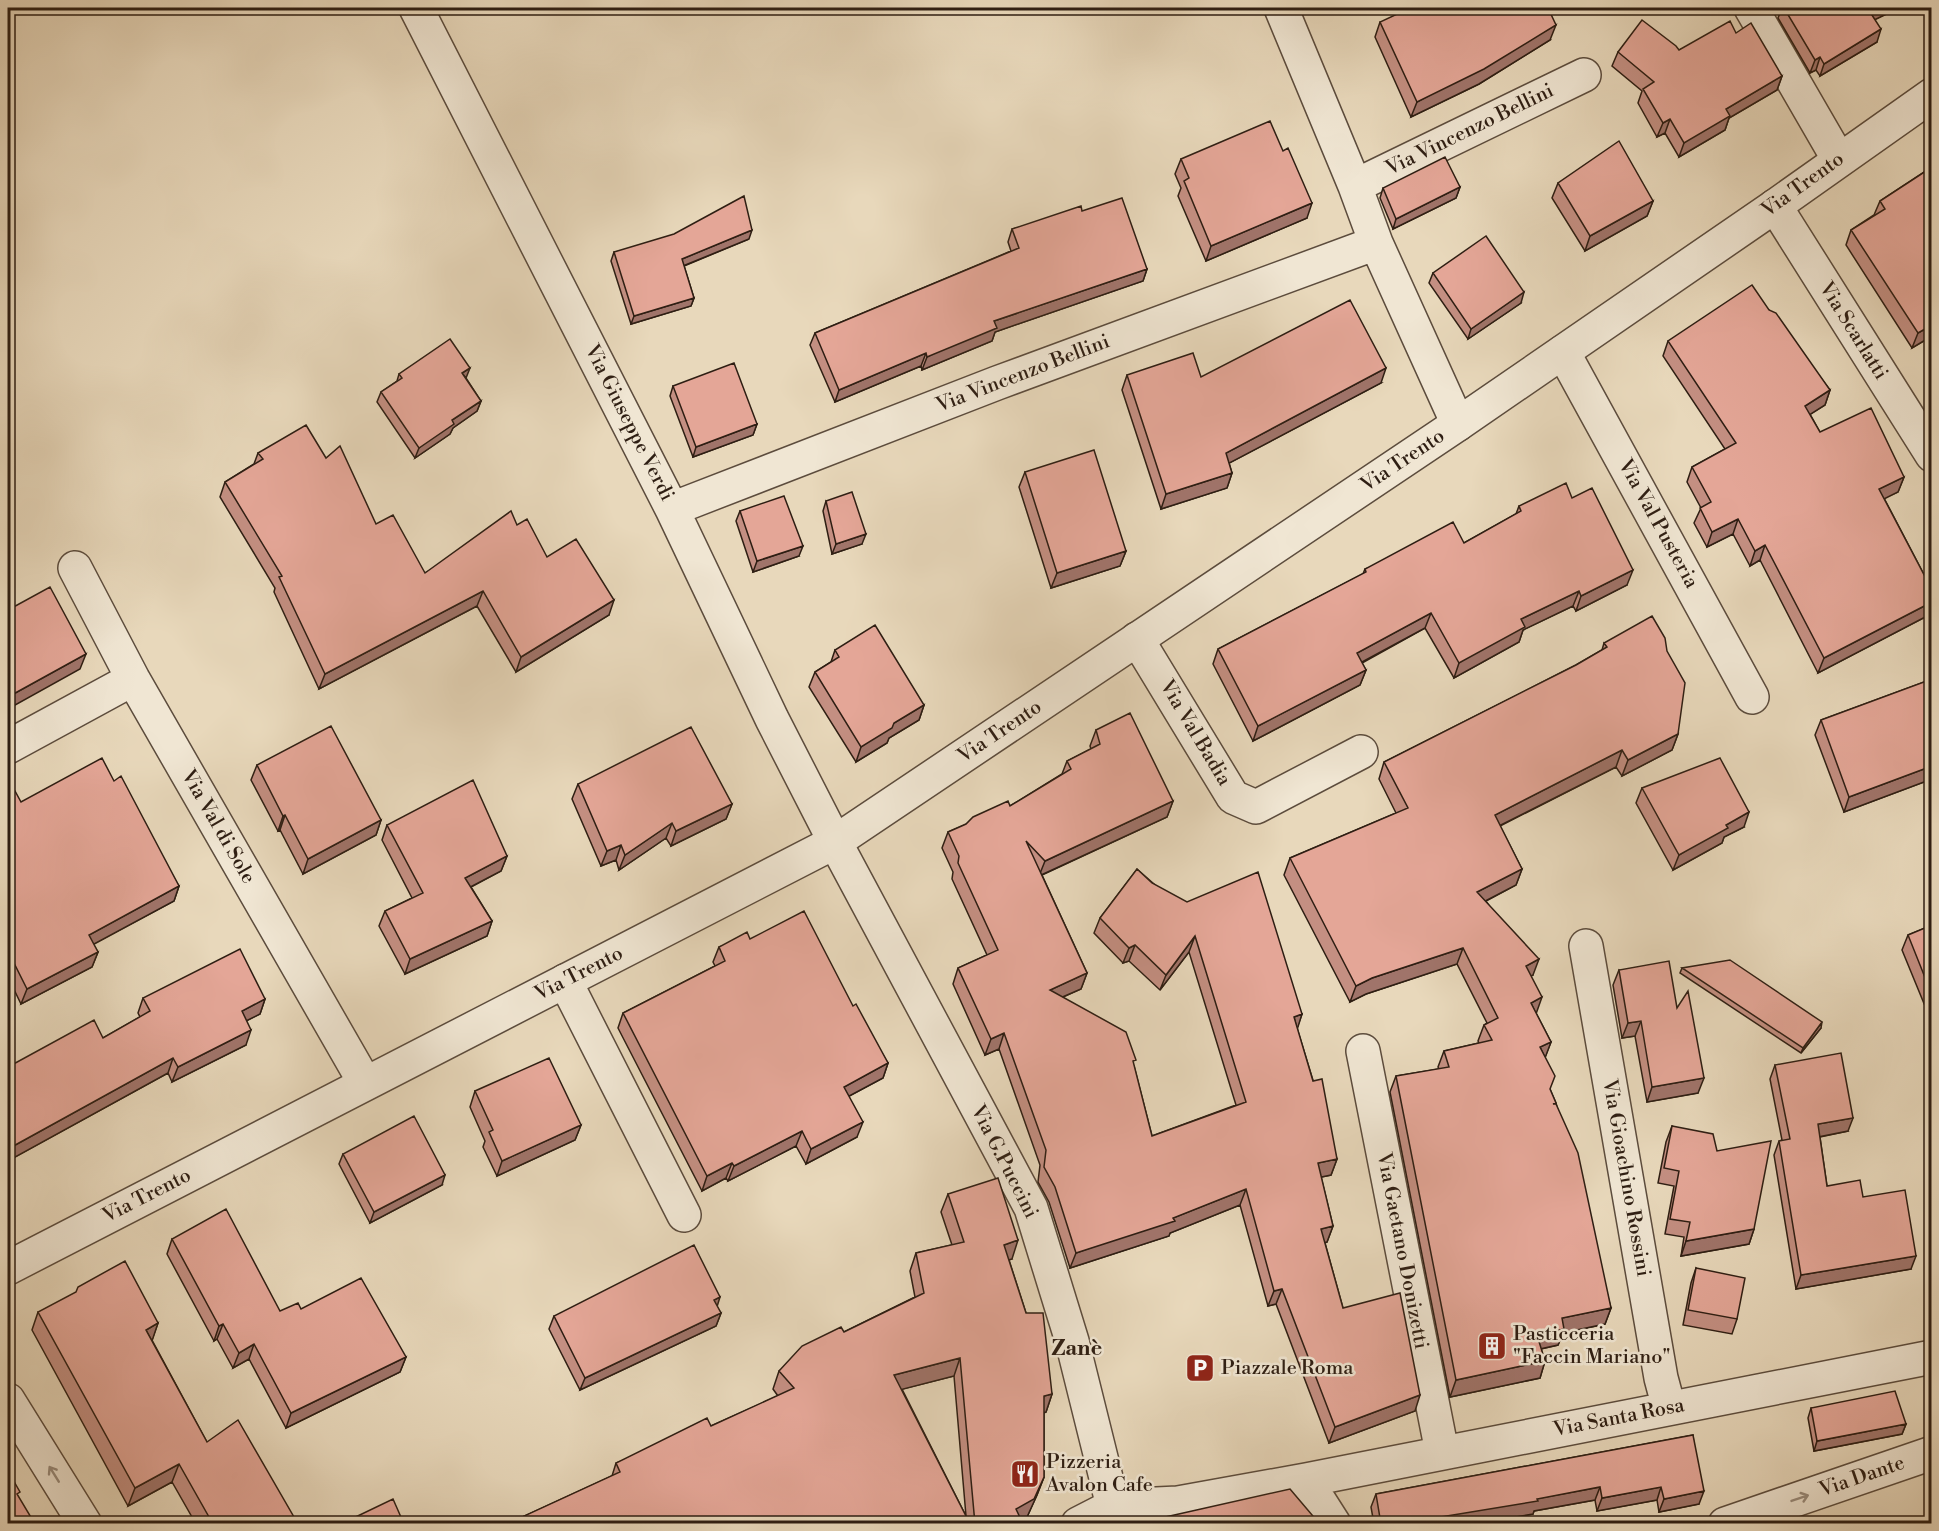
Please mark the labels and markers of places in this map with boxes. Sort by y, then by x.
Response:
place label: Pasticceria "Faccin Mariano" [1513,1322,1670,1370]
building icon: Pasticceria "Faccin Mariano" [1476,1330,1508,1362]
parking icon: Piazzale Roma [1184,1352,1216,1384]
place label: Piazzale Roma [1221,1356,1354,1381]
place label: Pizzeria Avalon Cafe [1045,1450,1153,1498]
restaurant icon: Pizzeria Avalon Cafe [1009,1458,1041,1490]

